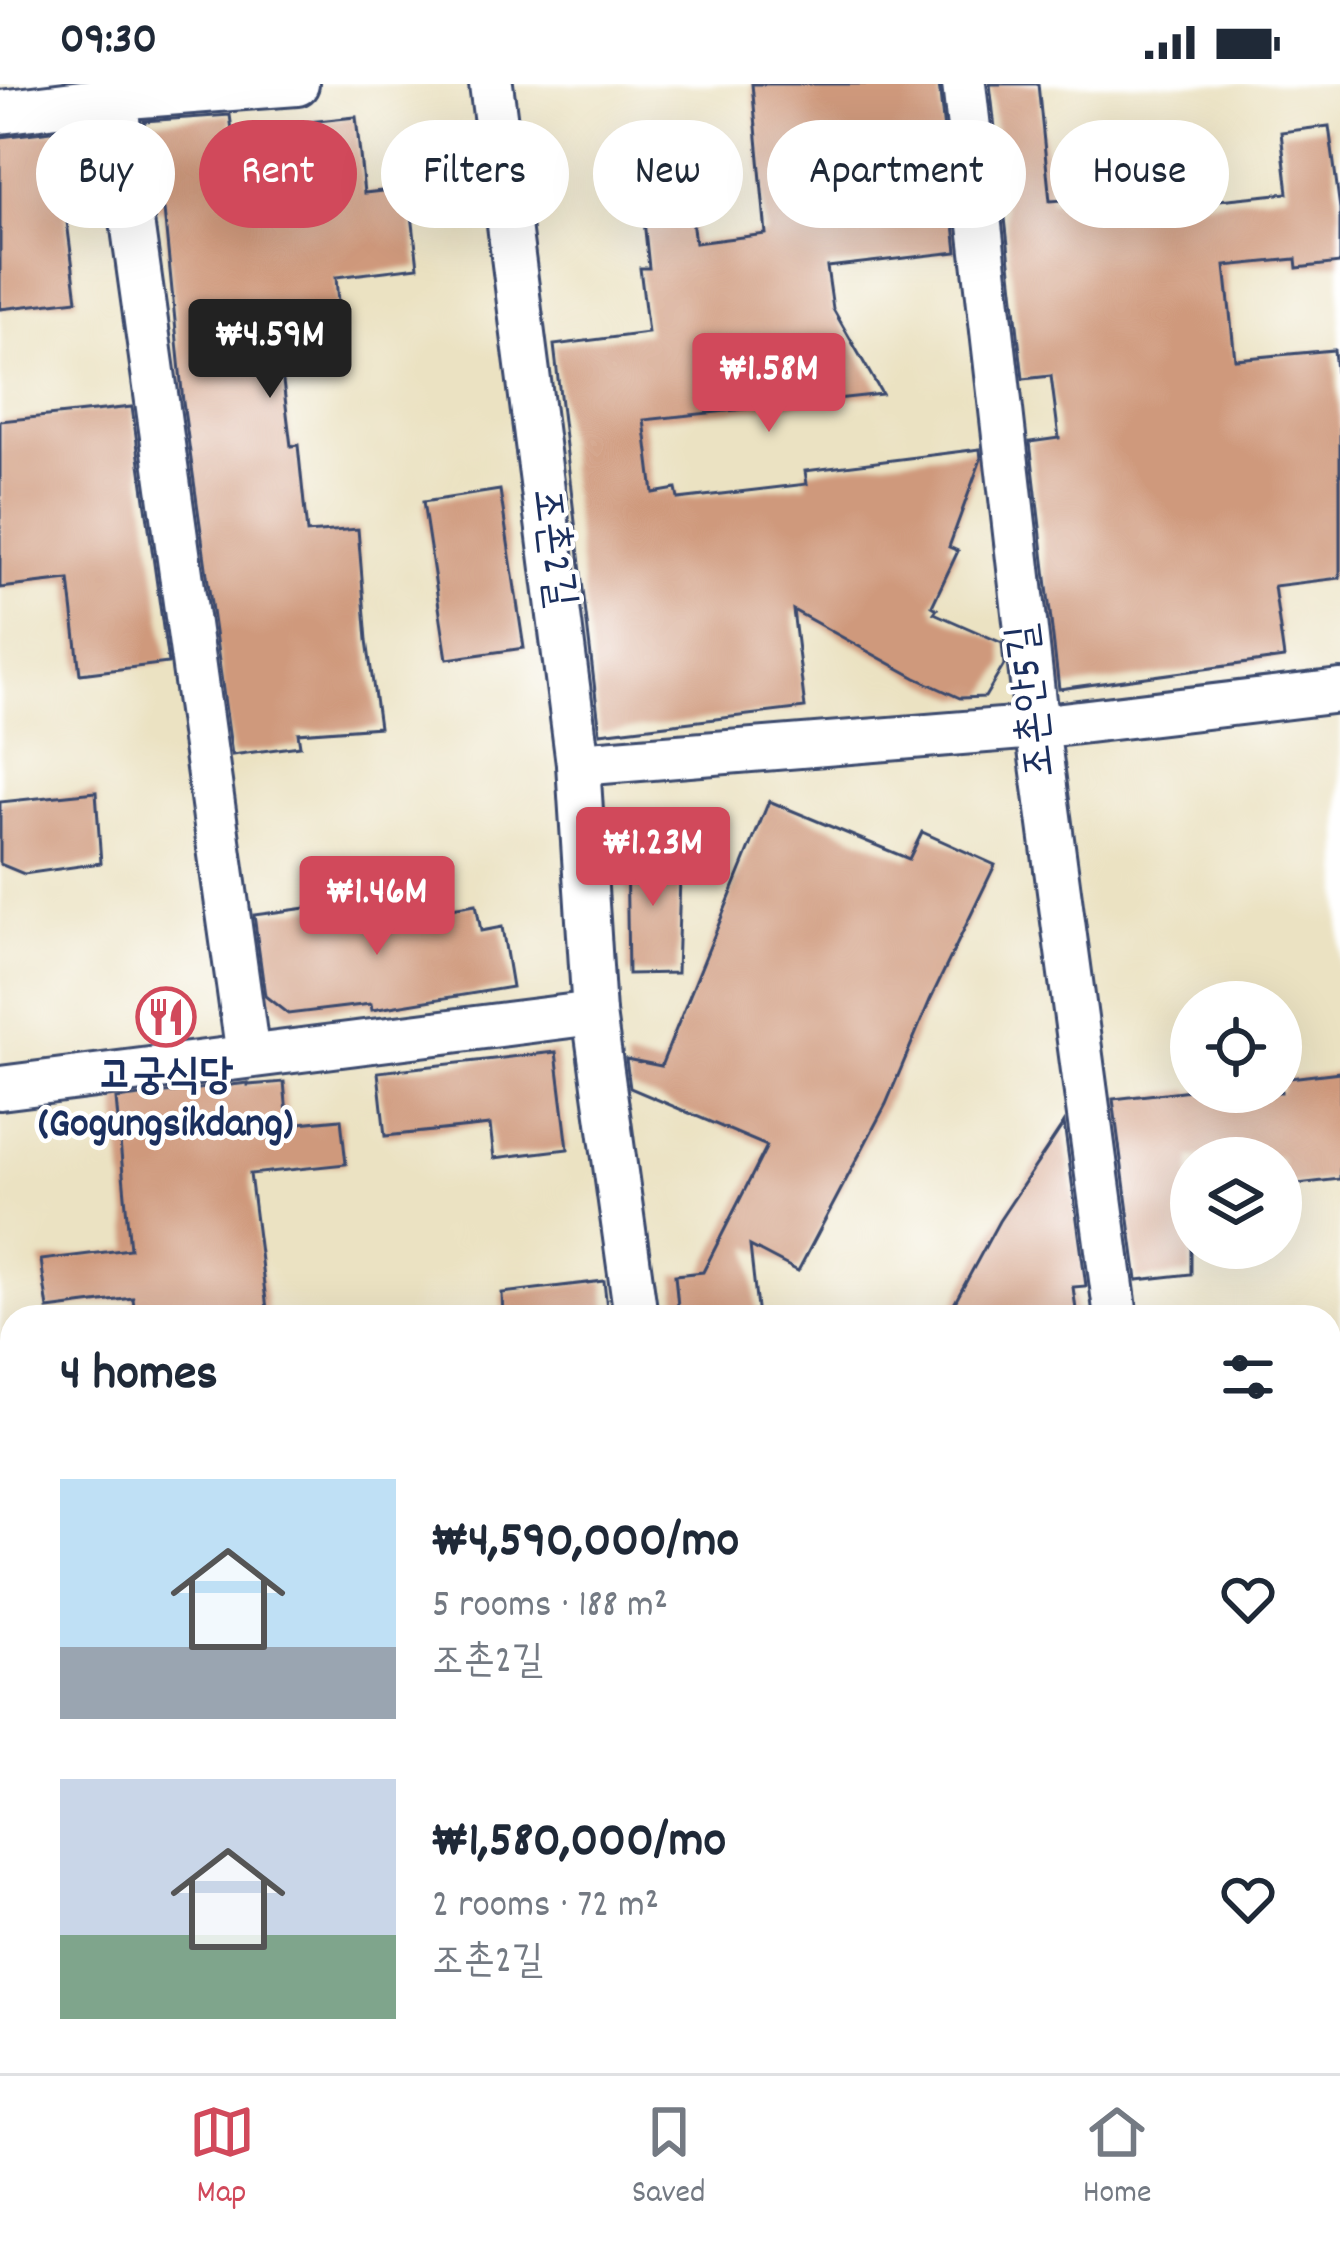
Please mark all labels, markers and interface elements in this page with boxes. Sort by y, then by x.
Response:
text: 09:30 [60,10,157,74]
chip: Buy [36,120,175,228]
chip: Rent [199,120,357,228]
chip: Filters [381,120,569,228]
chip: New [593,120,743,228]
chip: Apartment [767,120,1026,228]
chip: House [1050,120,1229,228]
pin: ₩4.59M [172,299,368,401]
text: ₩4.59M [215,310,325,365]
pin: ₩1.58M [671,333,867,435]
text: ₩1.58M [719,344,819,399]
street label: 조촌2길 [514,485,588,611]
street label: 조촌안5길 [995,621,1073,781]
pin: ₩1.23M [555,807,751,909]
text: ₩1.23M [603,818,703,873]
pin: ₩1.46M [279,856,475,958]
text: ₩1.46M [327,867,427,922]
map controls [1170,981,1302,1269]
button: locate [1170,981,1302,1113]
restaurant icon: 고궁식당 (Gogungsikdang) [135,986,197,1048]
place label: 고궁식당 (Gogungsikdang) [39,1049,293,1157]
button: layers [1170,1137,1302,1269]
text: 4 homes [60,1341,218,1413]
icon: filters [1215,1344,1281,1410]
text: ₩4,590,000/mo [432,1508,739,1580]
icon: home [156,1527,300,1671]
icon: heart [1215,1566,1281,1632]
text: 5 rooms · 188 m² [432,1580,668,1635]
text: 조촌2길 [432,1636,543,1691]
text: ₩1,580,000/mo [432,1808,726,1880]
icon: home [156,1827,300,1971]
icon: heart [1215,1866,1281,1932]
text: 2 rooms · 72 m² [432,1880,659,1935]
text: 조촌2길 [432,1936,543,1991]
tab: Map [189,2099,255,2218]
tab: Saved [632,2099,706,2218]
tab: Home [1083,2099,1151,2218]

